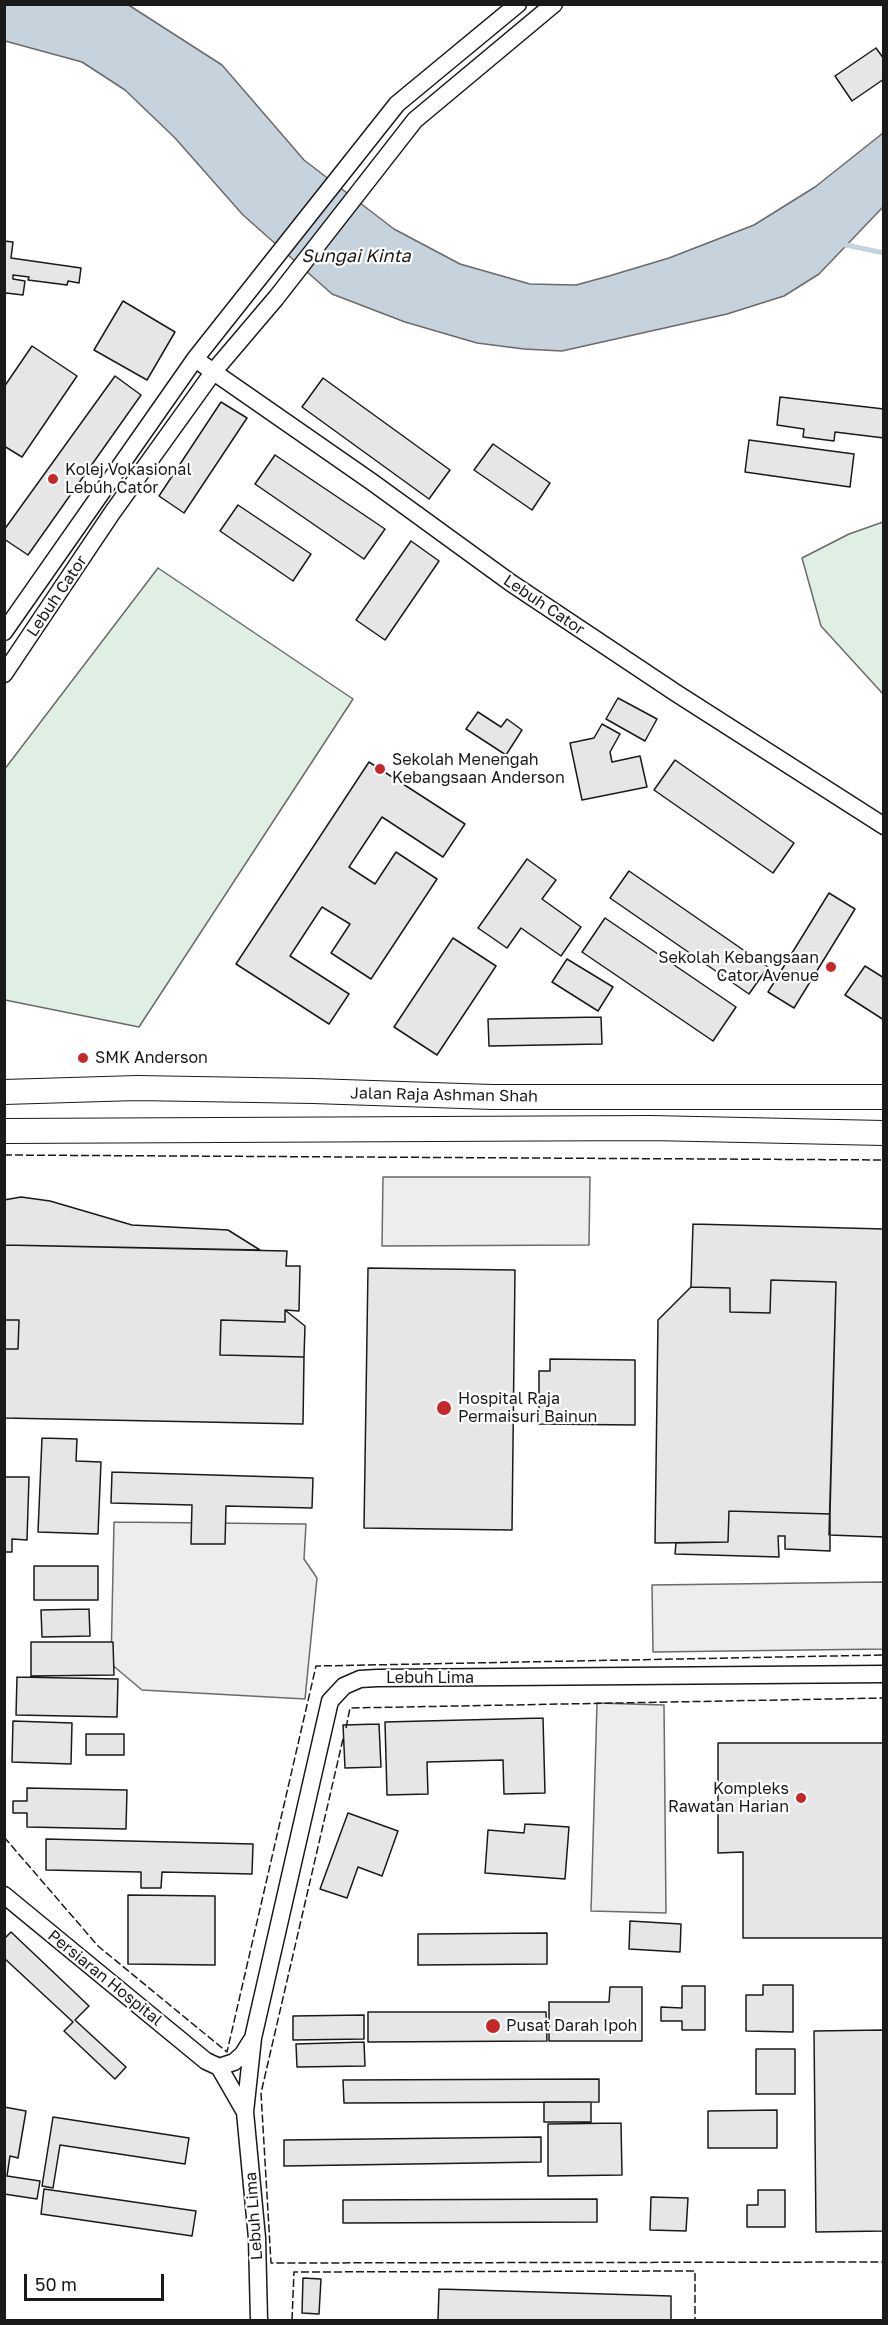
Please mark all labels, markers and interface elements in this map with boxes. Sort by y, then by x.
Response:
water label: Sungai Kinta [301,245,411,267]
place label: Kolej Vokasional Lebuh Cator [65,460,191,498]
marker: Kolej Vokasional Lebuh Cator [46,472,60,486]
street label: Lebuh Cator [23,552,91,640]
street label: Lebuh Cator [500,571,588,639]
place label: Sekolah Menengah Kebangsaan Anderson [392,750,565,788]
marker: Sekolah Menengah Kebangsaan Anderson [373,762,387,776]
place label: Sekolah Kebangsaan Cator Avenue [658,948,819,986]
marker: Sekolah Kebangsaan Cator Avenue [824,960,838,974]
place label: SMK Anderson [95,1048,208,1068]
marker: SMK Anderson [76,1051,90,1065]
street label: Jalan Raja Ashman Shah [350,1084,538,1106]
place label: Hospital Raja Permaisuri Bainun [458,1389,597,1427]
marker: Hospital Raja Permaisuri Bainun [435,1399,453,1417]
street label: Lebuh Lima [386,1668,474,1688]
place label: Kompleks Rawatan Harian [668,1779,789,1817]
marker: Kompleks Rawatan Harian [794,1791,808,1805]
street label: Persiaran Hospital [44,1926,166,2030]
place label: Pusat Darah Ipoh [506,2016,637,2036]
marker: Pusat Darah Ipoh [484,2017,502,2035]
street label: Lebuh Lima [241,2171,267,2261]
scale bar [27,2262,166,2300]
text: 50 m [35,2273,77,2295]

